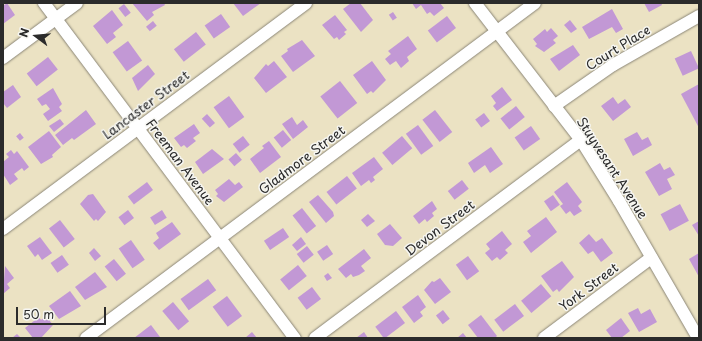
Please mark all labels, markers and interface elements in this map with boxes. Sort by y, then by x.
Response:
north arrow [16,16,56,56]
street label: Court Place [583,22,653,74]
text: N [15,26,33,39]
street label: Lancaster Street [99,67,193,143]
street label: Stuyvesant Avenue [573,115,651,221]
street label: Freeman Avenue [143,116,217,208]
street label: Gladmore Street [256,122,348,198]
street label: Devon Street [402,197,478,259]
street label: York Street [556,260,622,314]
scale bar [18,299,108,325]
text: 50 m [23,305,54,323]

